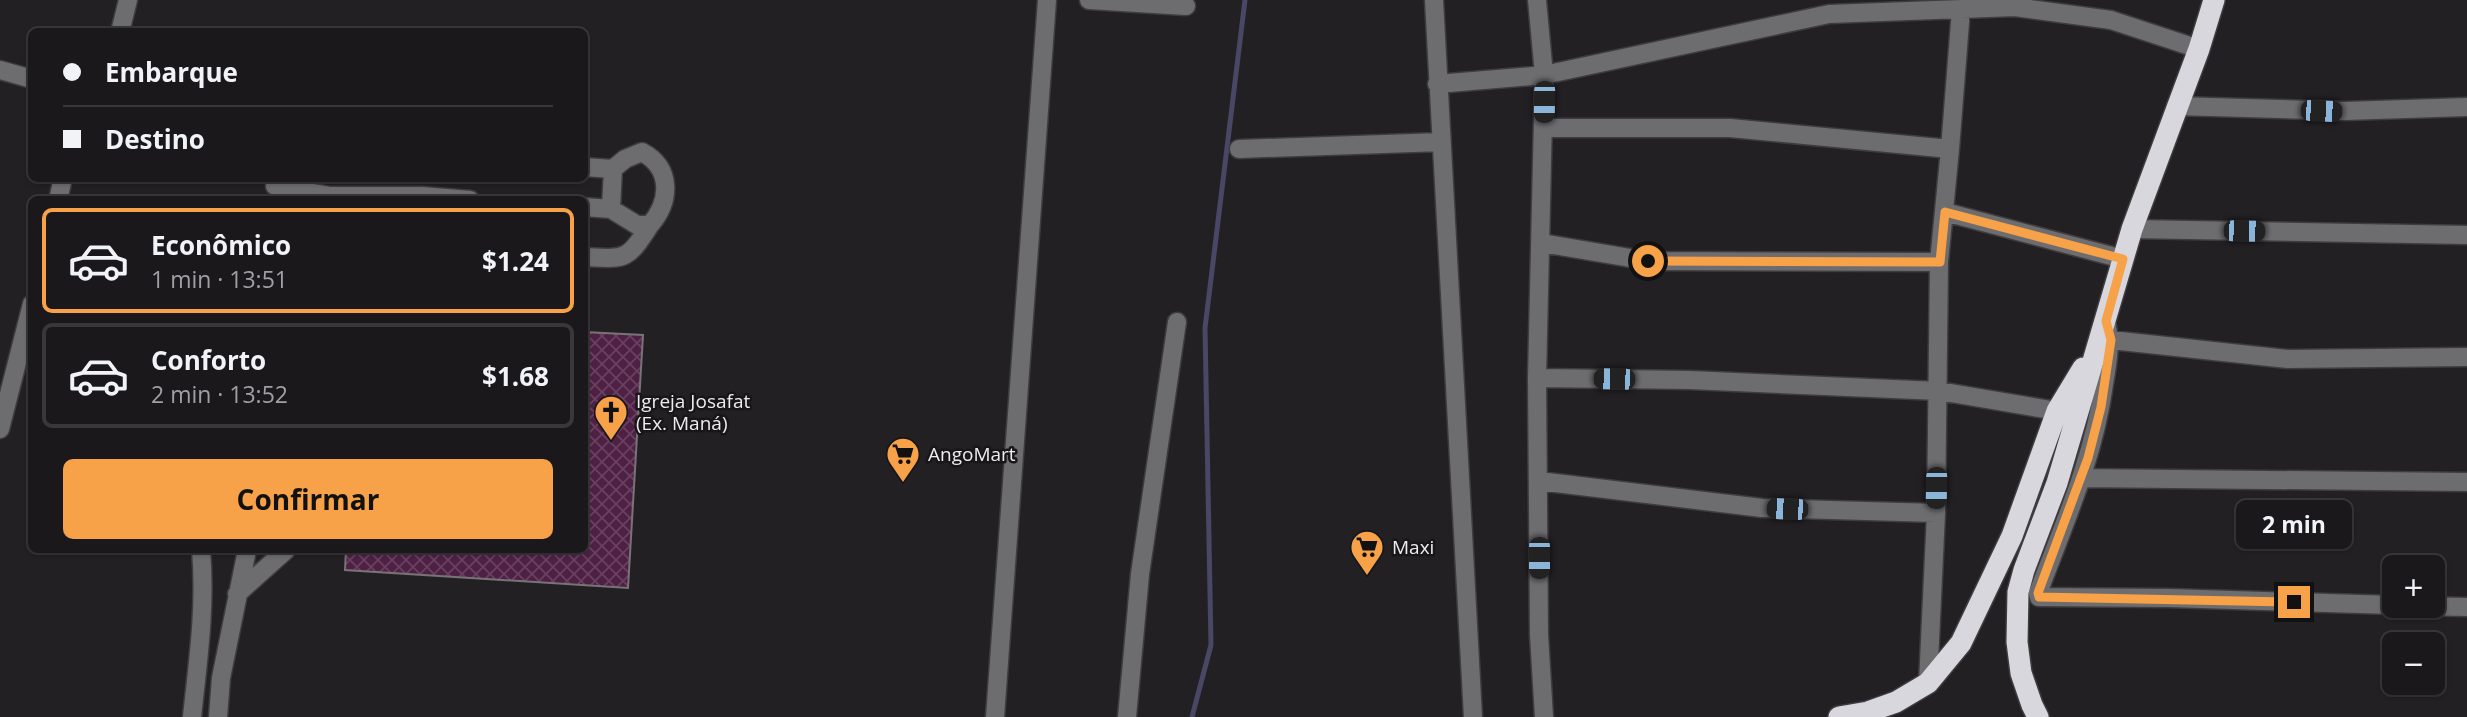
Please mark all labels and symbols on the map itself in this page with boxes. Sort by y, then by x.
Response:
car [1534,81,1555,123]
car [2300,100,2343,122]
car [2223,220,2266,242]
route start [1632,245,1664,277]
car [1593,368,1636,390]
place label: Igreja Josafat (Ex. Maná) [636,388,750,436]
church icon: Igreja Josafat (Ex. Maná) [592,393,630,442]
supermarket icon: AngoMart [884,435,922,484]
place label: AngoMart [928,441,1016,467]
car [1926,467,1947,509]
car [1766,498,1809,520]
callout: 2 min [2236,500,2352,550]
supermarket icon: Maxi [1348,528,1386,577]
place label: Maxi [1392,534,1434,560]
car [1529,537,1550,579]
route end [2278,586,2310,618]

